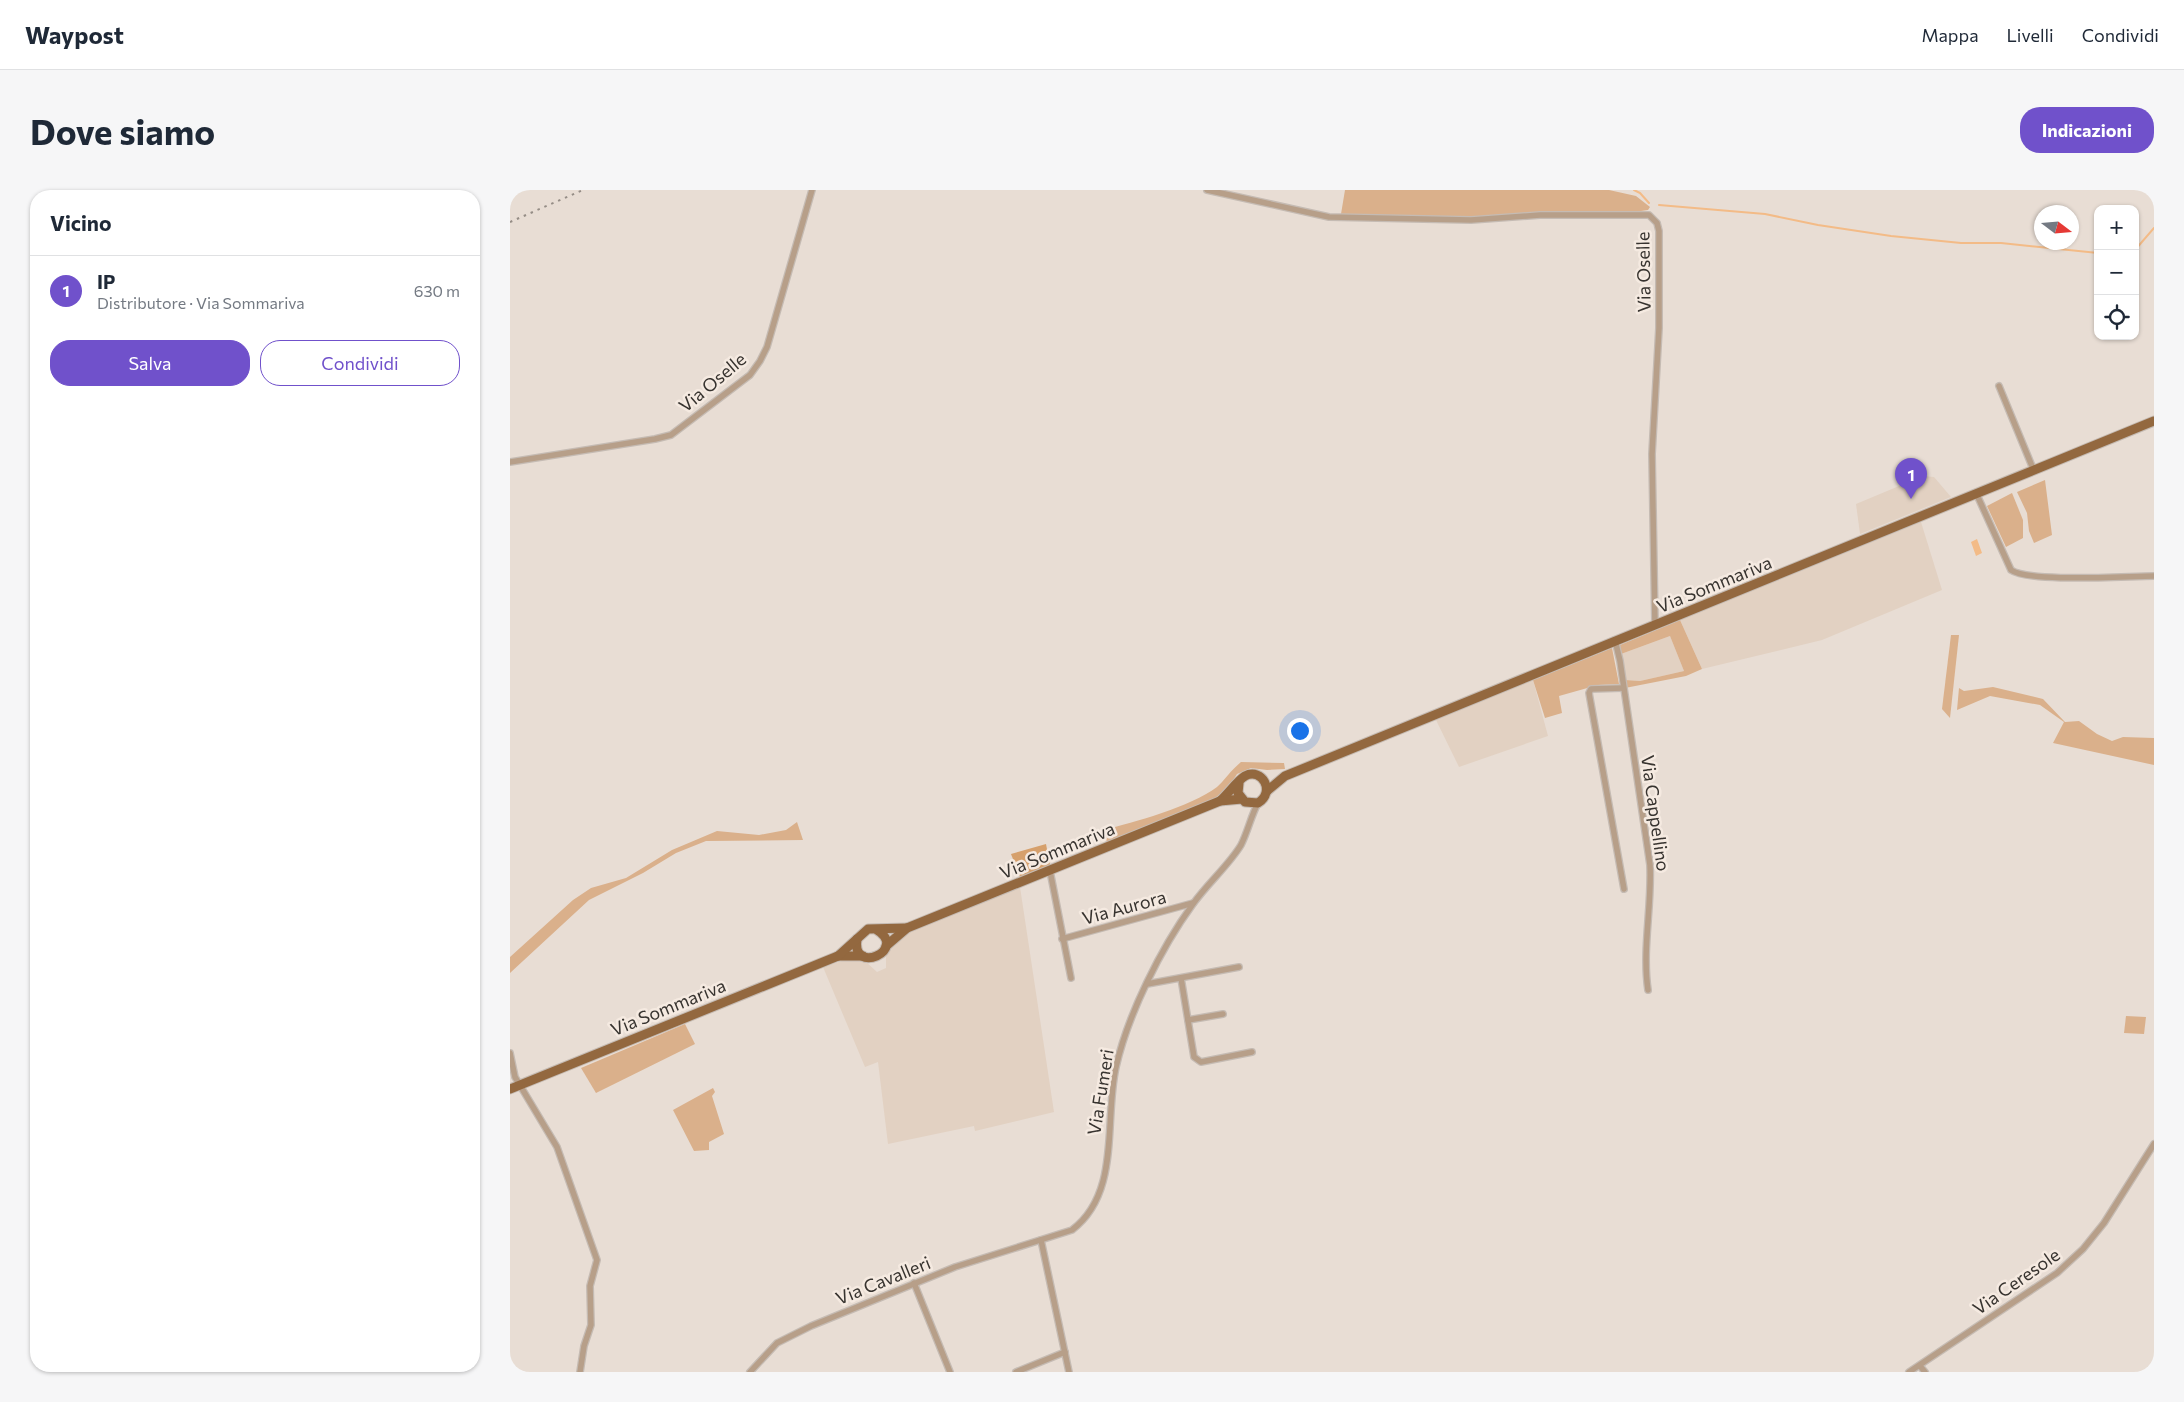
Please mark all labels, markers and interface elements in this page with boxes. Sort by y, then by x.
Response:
text: Waypost [25,20,124,49]
text: Mappa [1921,24,1979,46]
text: Livelli [2007,24,2054,46]
text: Condividi [2082,24,2159,46]
button: Indicazioni [2020,107,2154,153]
text: Dove siamo [30,109,215,152]
north arrow [2034,205,2079,250]
map controls [2094,205,2139,340]
button: + [2094,205,2139,250]
text: Vicino [50,210,111,235]
street label: Via Oselle [1631,231,1655,313]
button: − [2094,250,2139,295]
text: IP [97,270,115,293]
text: 1 [62,281,70,300]
text: 630 m [414,281,460,300]
text: Distributore · Via Sommariva [97,293,305,312]
button: locate [2094,295,2139,340]
button: Salva [50,340,250,386]
button: Condividi [260,340,460,386]
street label: Via Oselle [674,348,750,416]
pin: 1 [1895,458,1927,499]
street label: Via Sommariva [1653,551,1775,617]
your location [1287,718,1313,744]
street label: Via Cappellino [1637,753,1675,873]
street label: Via Sommariva [996,817,1118,883]
street label: Via Aurora [1080,885,1168,929]
street label: Via Sommariva [607,974,729,1040]
street label: Via Fumeri [1082,1047,1118,1137]
street label: Via Ceresole [1968,1243,2064,1319]
street label: Via Cavalleri [832,1251,934,1309]

